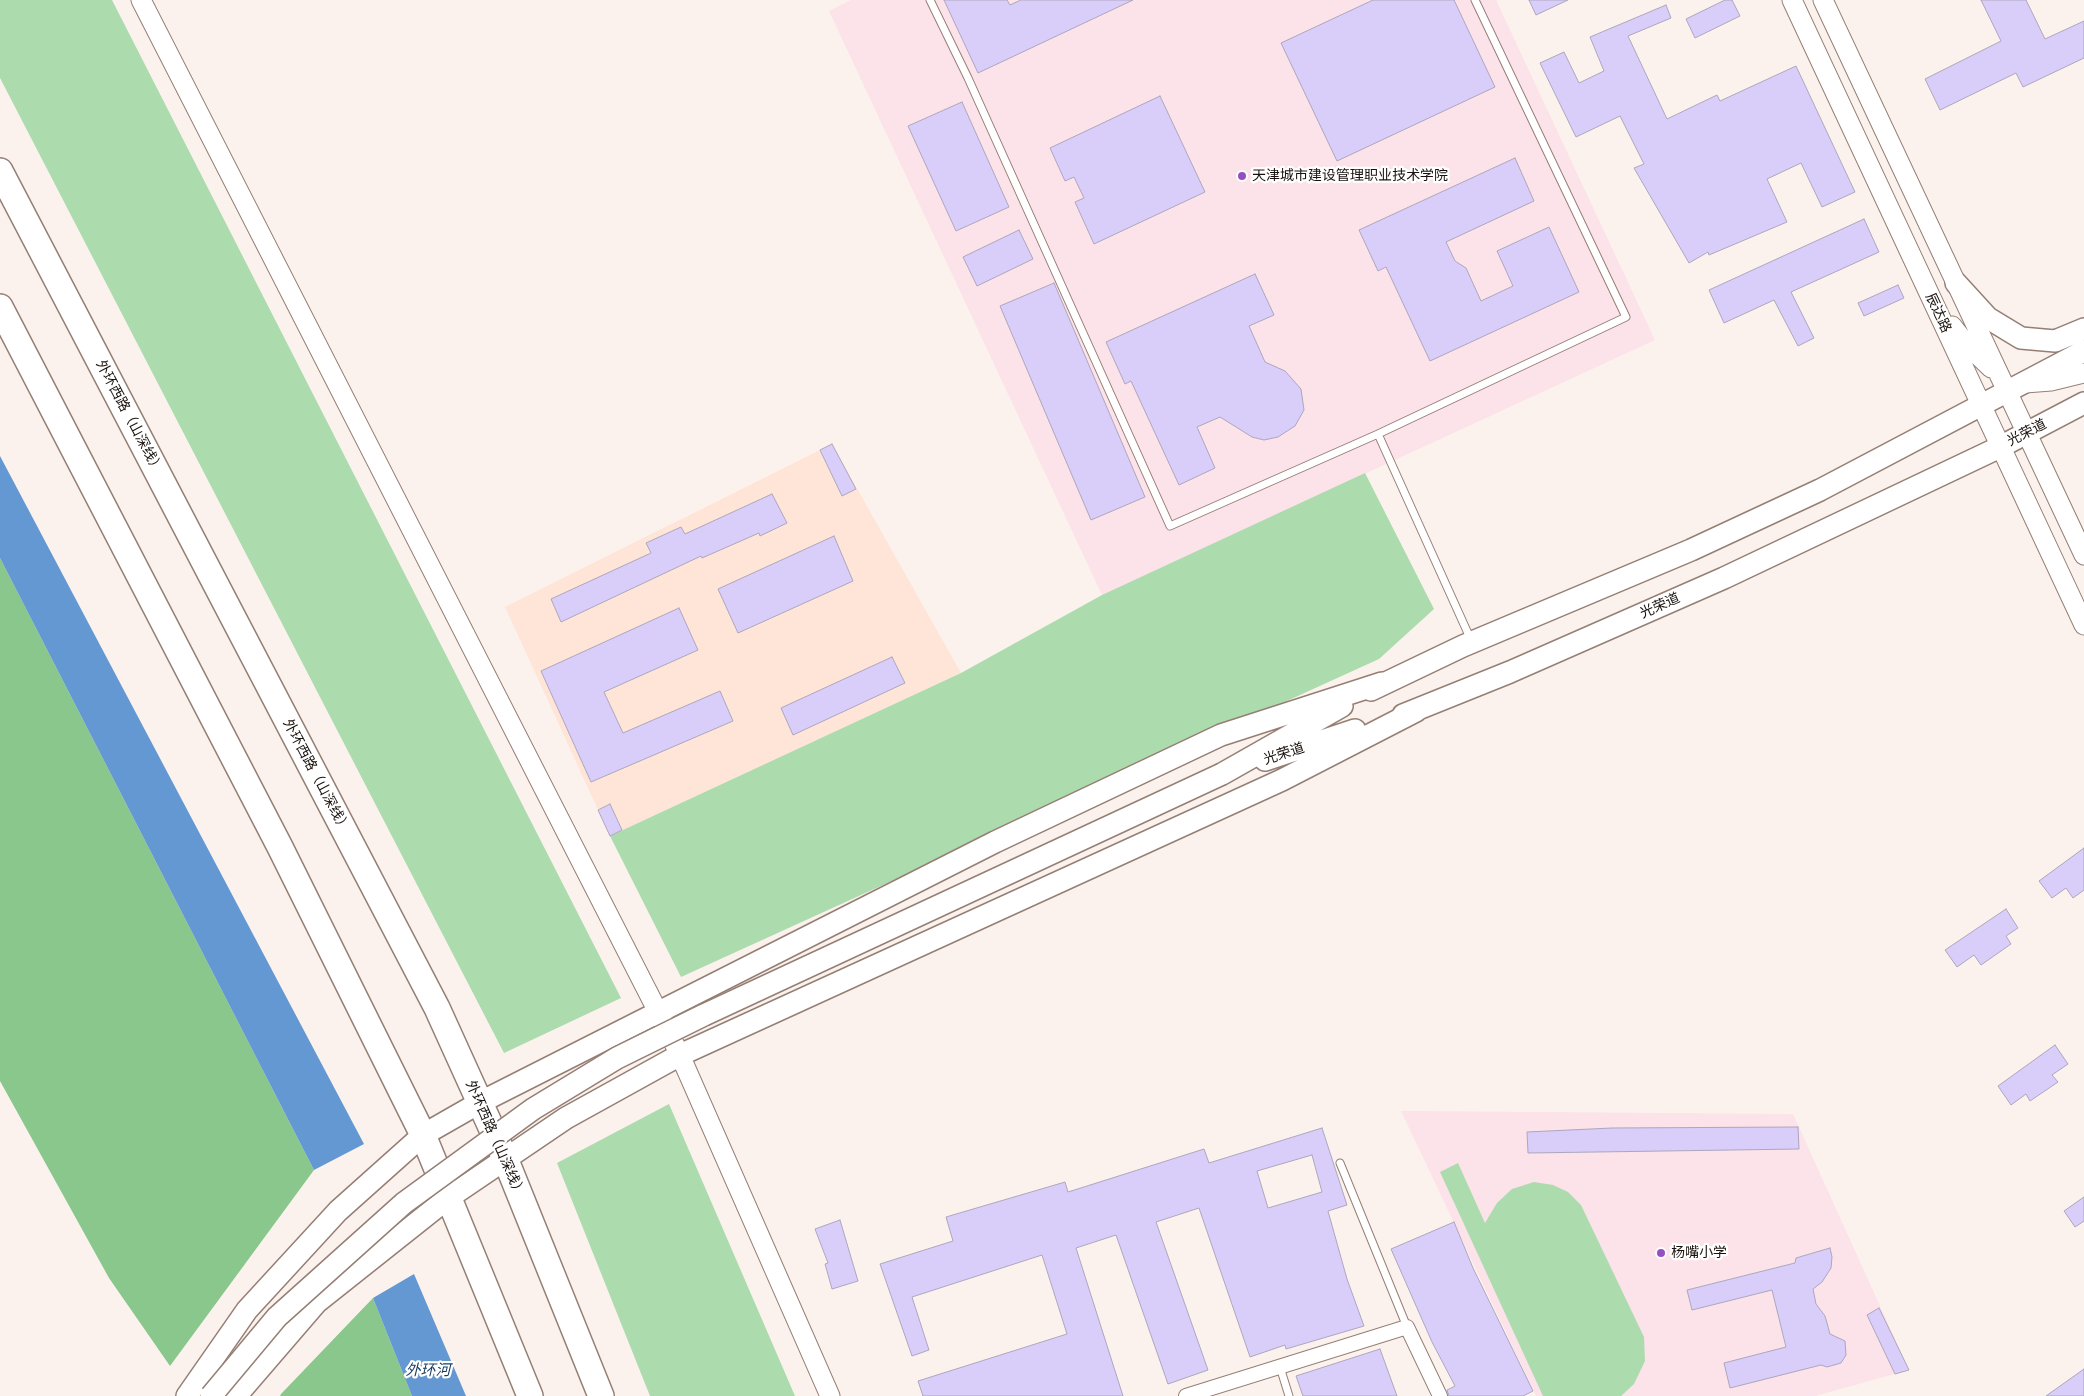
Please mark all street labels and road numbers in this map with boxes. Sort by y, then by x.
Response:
street label: 辰达路 [1922,290,1954,336]
street label: 外环西路（山深线） [92,357,166,477]
street label: 光荣道 [2004,416,2050,450]
street label: 光荣道 [1637,590,1683,622]
street label: 外环西路（山深线） [279,716,353,836]
street label: 光荣道 [1261,740,1307,768]
street label: 外环西路（山深线） [462,1078,528,1200]

